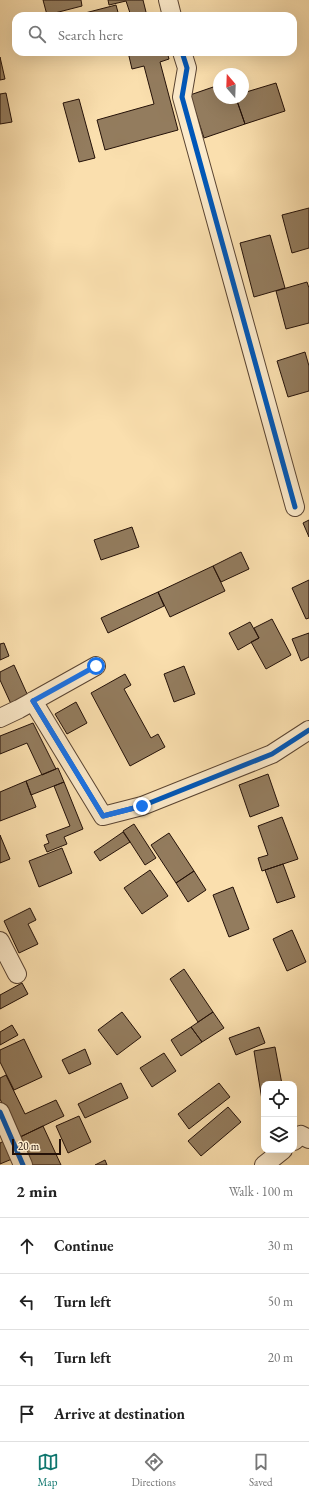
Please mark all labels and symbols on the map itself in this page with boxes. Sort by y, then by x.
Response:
north arrow [213,68,249,104]
route start [87,657,105,675]
route end [133,797,151,815]
scale bar [12,1137,61,1156]

